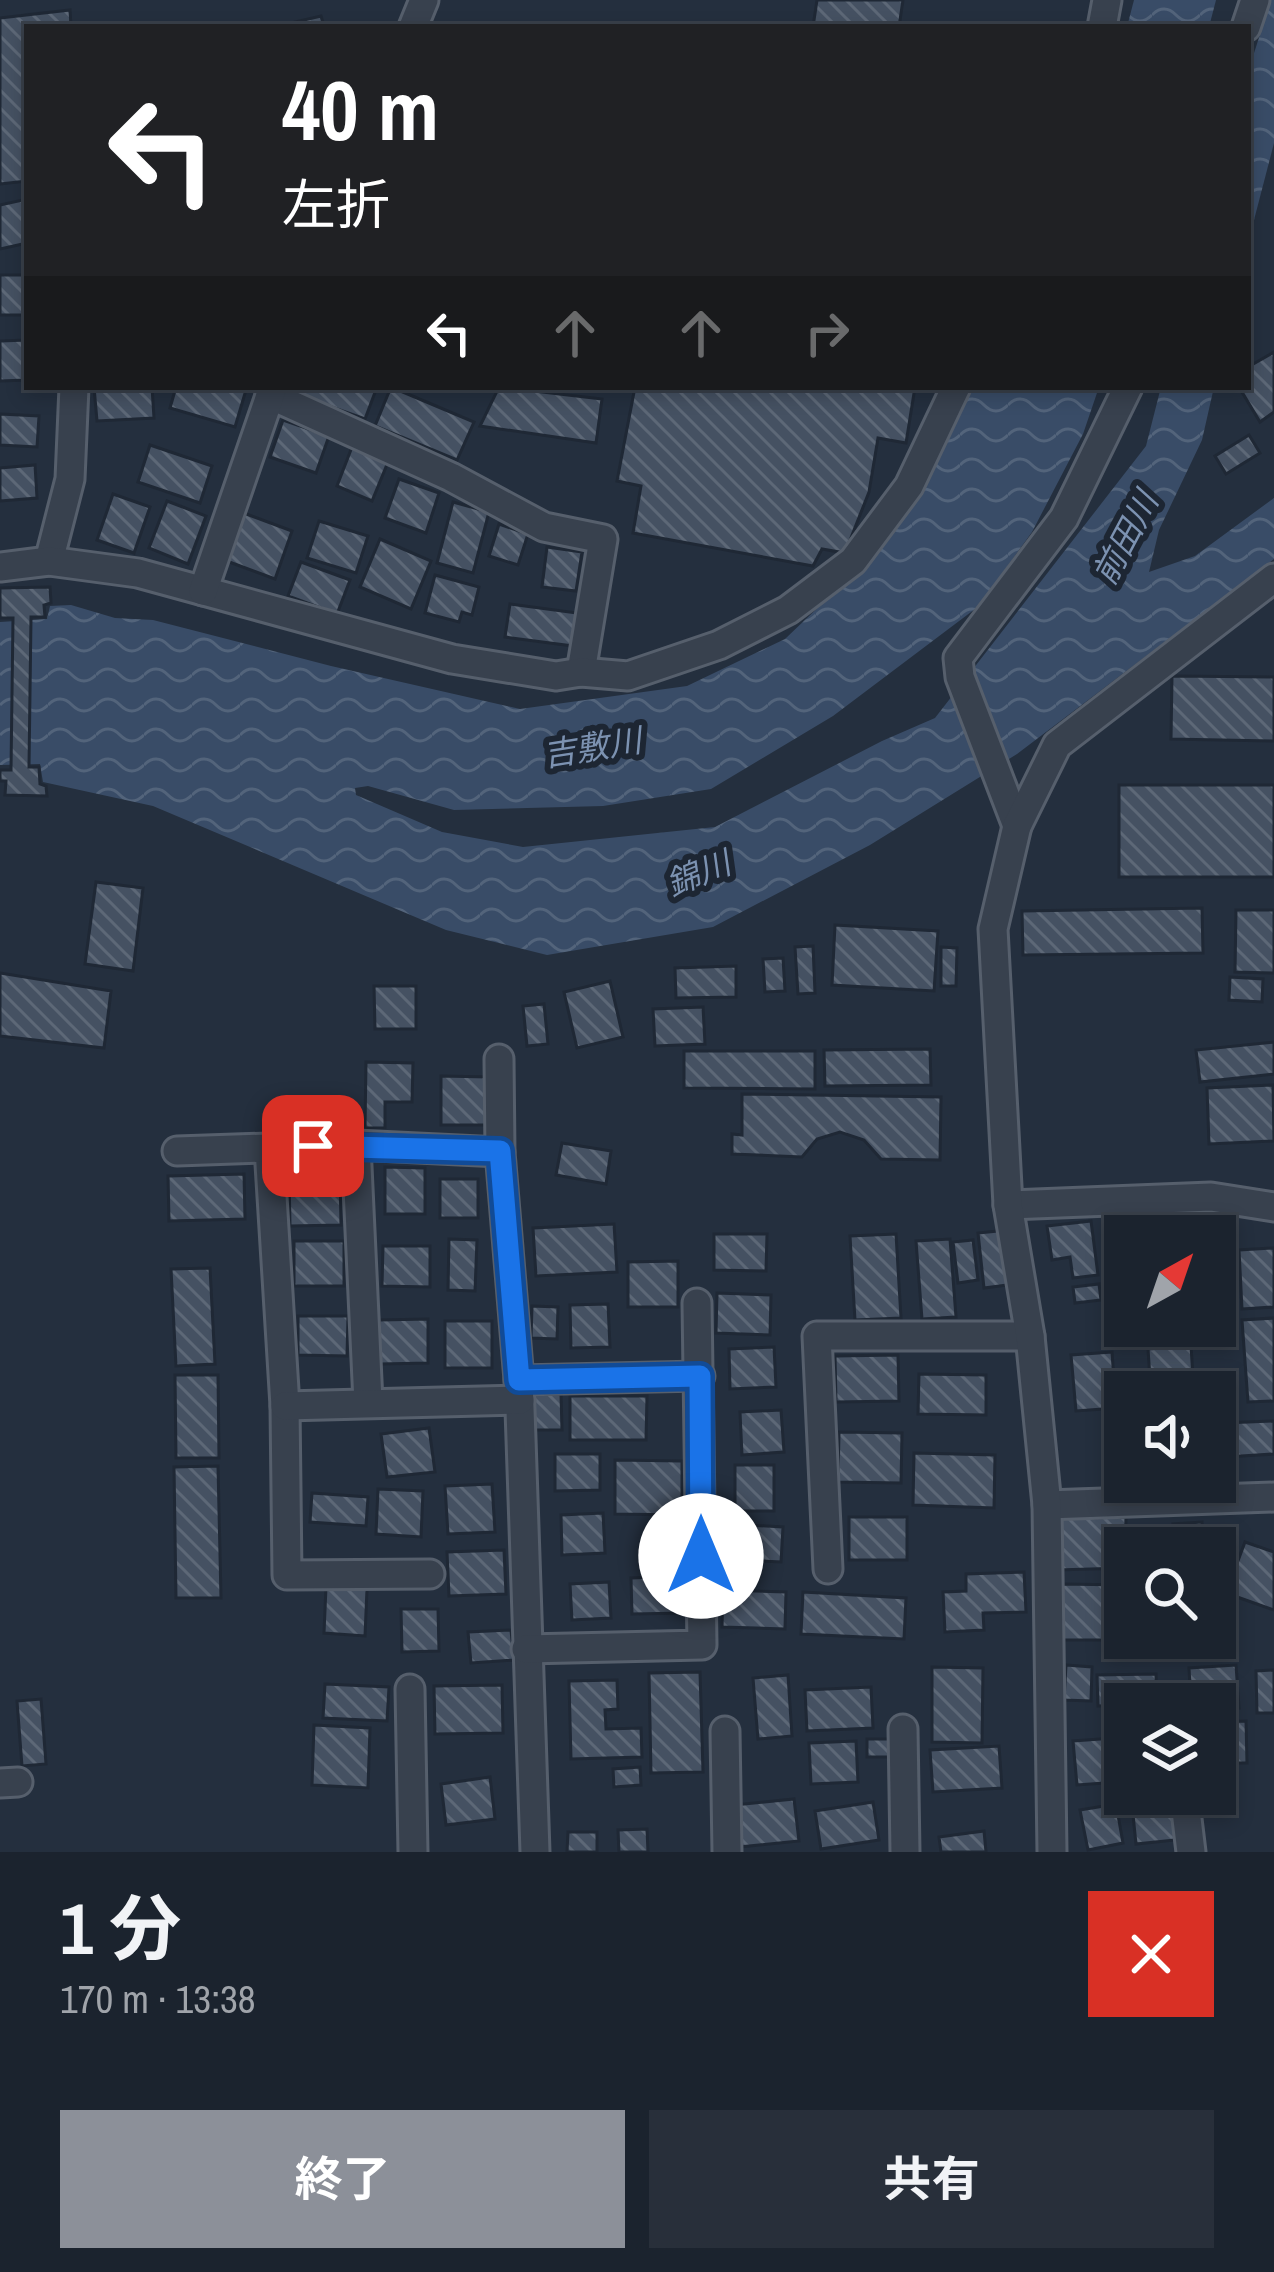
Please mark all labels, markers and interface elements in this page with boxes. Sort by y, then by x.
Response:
text: 40 m [282,53,439,166]
icon: left [84,72,240,228]
text: 左折 [282,168,390,241]
icon: left [416,300,482,366]
icon: ahead [542,300,608,366]
icon: ahead [668,300,734,366]
icon: right [794,300,860,366]
water label: 前田川 [1082,481,1169,592]
water label: 吉敷川 [540,717,647,776]
water label: 錦川 [659,839,740,906]
pin [262,1095,364,1197]
icon: arrive [280,1113,346,1179]
north arrow [1104,1215,1236,1347]
map controls [1104,1215,1236,1815]
button: sound [1104,1371,1236,1503]
position arrow [638,1493,764,1619]
button: search [1104,1527,1236,1659]
button: layers [1104,1683,1236,1815]
text: 1 分 [60,1879,181,1976]
button: close [1088,1891,1214,2017]
text: 170 m · 13:38 [60,1973,256,2025]
button: 終了 [60,2110,625,2248]
button: 共有 [649,2110,1214,2248]

